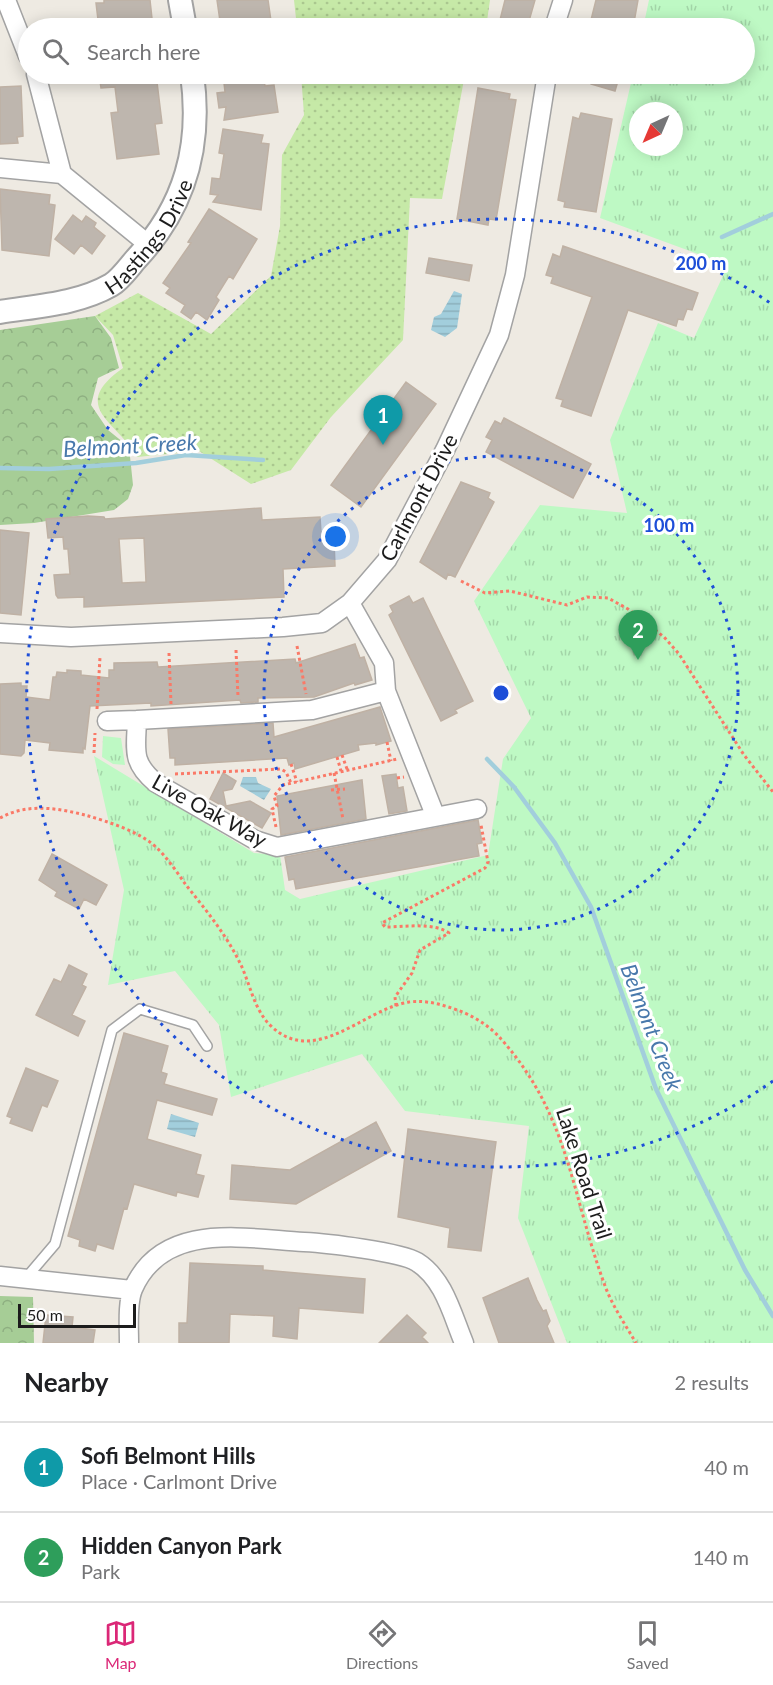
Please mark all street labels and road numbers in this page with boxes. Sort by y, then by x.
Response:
street label: Hastings Drive [99,176,196,299]
street label: Carlmont Drive [374,429,462,565]
street label: Live Oak Way [148,768,272,852]
street label: Lake Road Trail [552,1104,618,1242]

